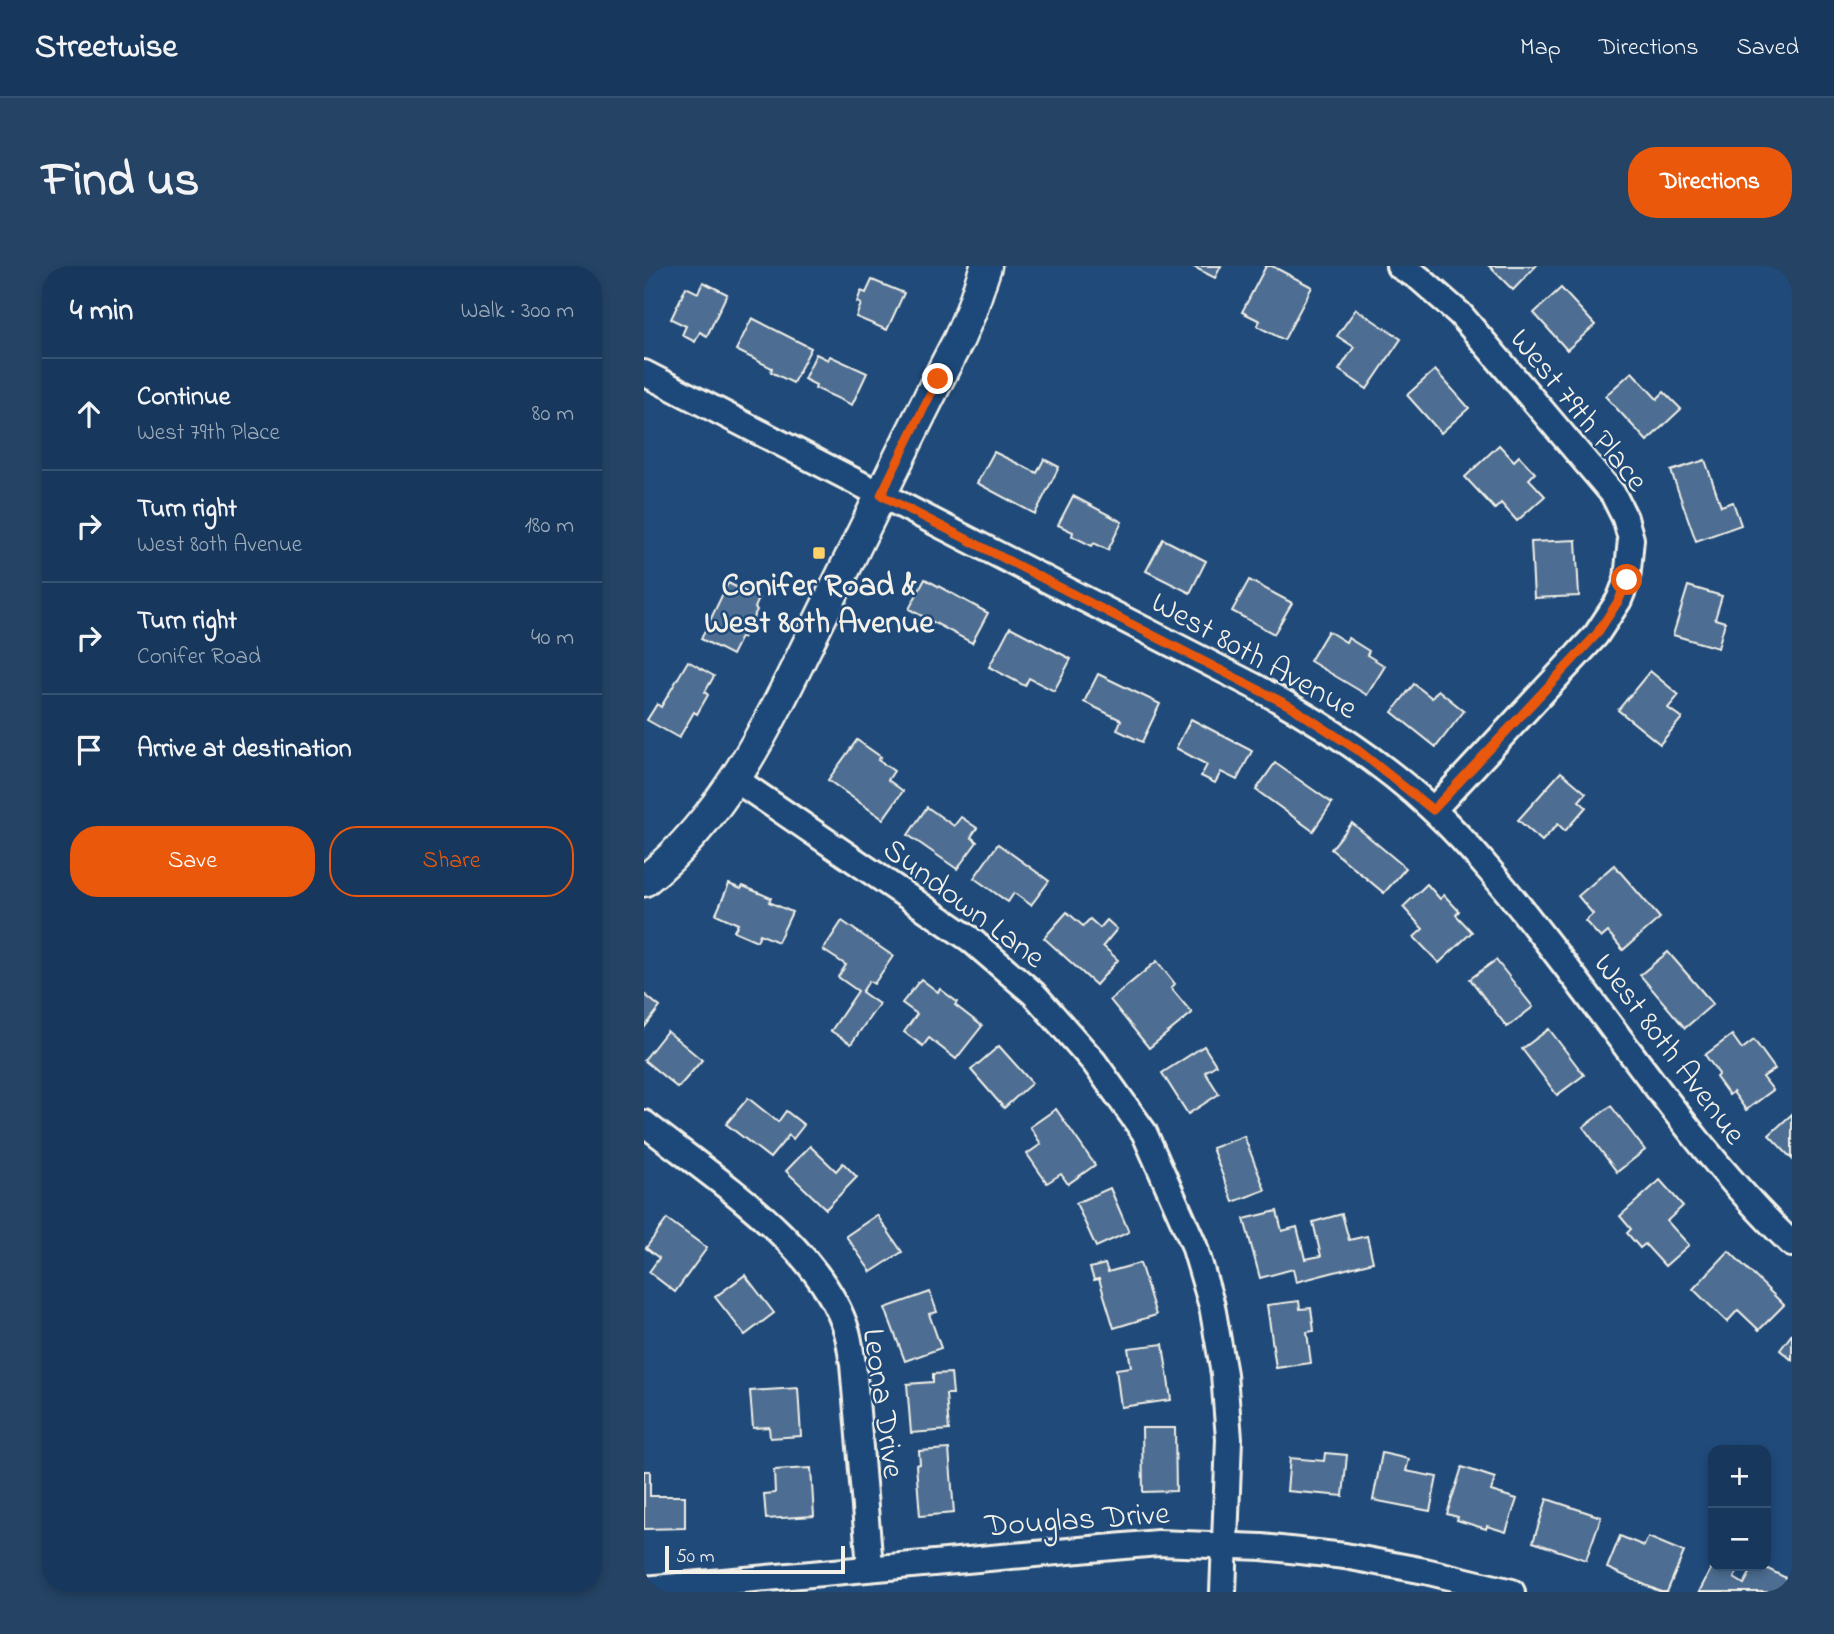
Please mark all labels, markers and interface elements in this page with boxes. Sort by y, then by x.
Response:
text: Streetwise [35,24,177,72]
text: Map [1520,31,1561,66]
text: Directions [1599,31,1698,66]
text: Saved [1736,31,1799,66]
text: Find us [42,146,199,218]
button: Directions [1628,147,1792,218]
text: 4 min [70,290,133,334]
text: Walk · 300 m [460,295,574,328]
street label: West 79th Place [1496,319,1658,504]
route end [922,363,953,394]
text: Continue [137,379,230,417]
icon: ahead [70,395,108,433]
text: 80 m [532,398,574,431]
text: West 79th Place [137,417,280,450]
text: Turn right [137,491,237,529]
icon: right [70,507,108,545]
text: 180 m [525,510,574,543]
text: West 80th Avenue [137,529,302,562]
marker: Conifer Road & West 80th Avenue [811,545,827,561]
place label: Conifer Road & West 80th Avenue [704,564,935,648]
route start [1611,564,1642,595]
street label: West 80th Avenue [1141,581,1366,734]
text: Turn right [137,603,237,641]
icon: right [70,619,108,657]
text: 40 m [531,622,574,655]
text: Conifer Road [137,641,261,674]
icon: arrive [70,731,108,769]
text: Arrive at destination [137,731,352,769]
button: Save [70,826,315,897]
button: Share [329,826,574,897]
street label: Sundown Lane [872,828,1055,982]
street label: West 80th Avenue [1580,944,1756,1156]
street label: Leona Drive [848,1326,915,1482]
map controls [1708,1445,1771,1571]
button: + [1708,1445,1771,1508]
street label: Douglas Drive [982,1492,1172,1551]
button: − [1708,1508,1771,1571]
scale bar [665,1543,845,1575]
text: 50 m [676,1544,715,1571]

